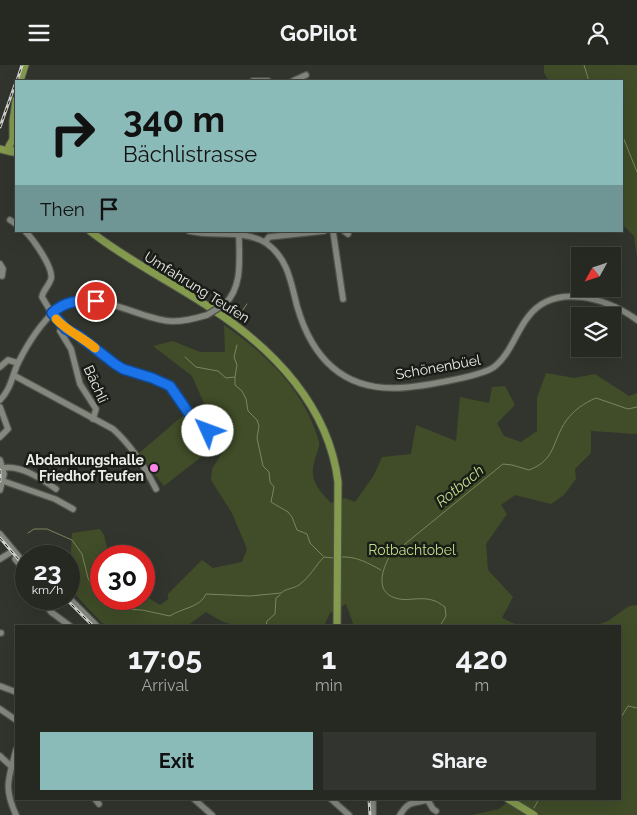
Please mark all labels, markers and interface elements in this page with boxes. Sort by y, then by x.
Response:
icon: menu [25,19,53,47]
icon: person [584,19,612,47]
text: GoPilot [280,20,357,46]
text: 340 m [123,99,225,140]
icon: right [40,100,105,165]
text: Bächlistrasse [123,141,257,167]
icon: arrive [95,195,123,223]
text: Then [40,198,85,220]
north arrow [571,247,621,297]
map controls [571,247,621,357]
street label: Umfahrung Teufen [141,248,253,326]
pin [75,280,117,322]
icon: arrive [82,287,110,315]
button: layers [571,307,621,357]
street label: Schönenbüel [394,352,482,382]
street label: Bächli [81,363,111,405]
position arrow [181,404,233,456]
place label: Abdankungshalle Friedhof Teufen [26,452,145,484]
water label: Rotbach [432,461,488,511]
marker: Abdankungshalle Friedhof Teufen [148,462,160,474]
park label: Rotbachtobel [368,542,456,558]
speed limit sign: 30 [90,545,155,610]
text: 23 [33,556,62,586]
text: km/h [32,583,63,597]
text: 17:05 [128,641,202,676]
text: 1 [321,641,336,676]
text: 420 [456,641,508,676]
text: Arrival [142,676,188,695]
text: min [315,676,343,695]
text: m [474,676,489,695]
button: Exit [40,732,313,790]
button: Share [323,732,596,790]

